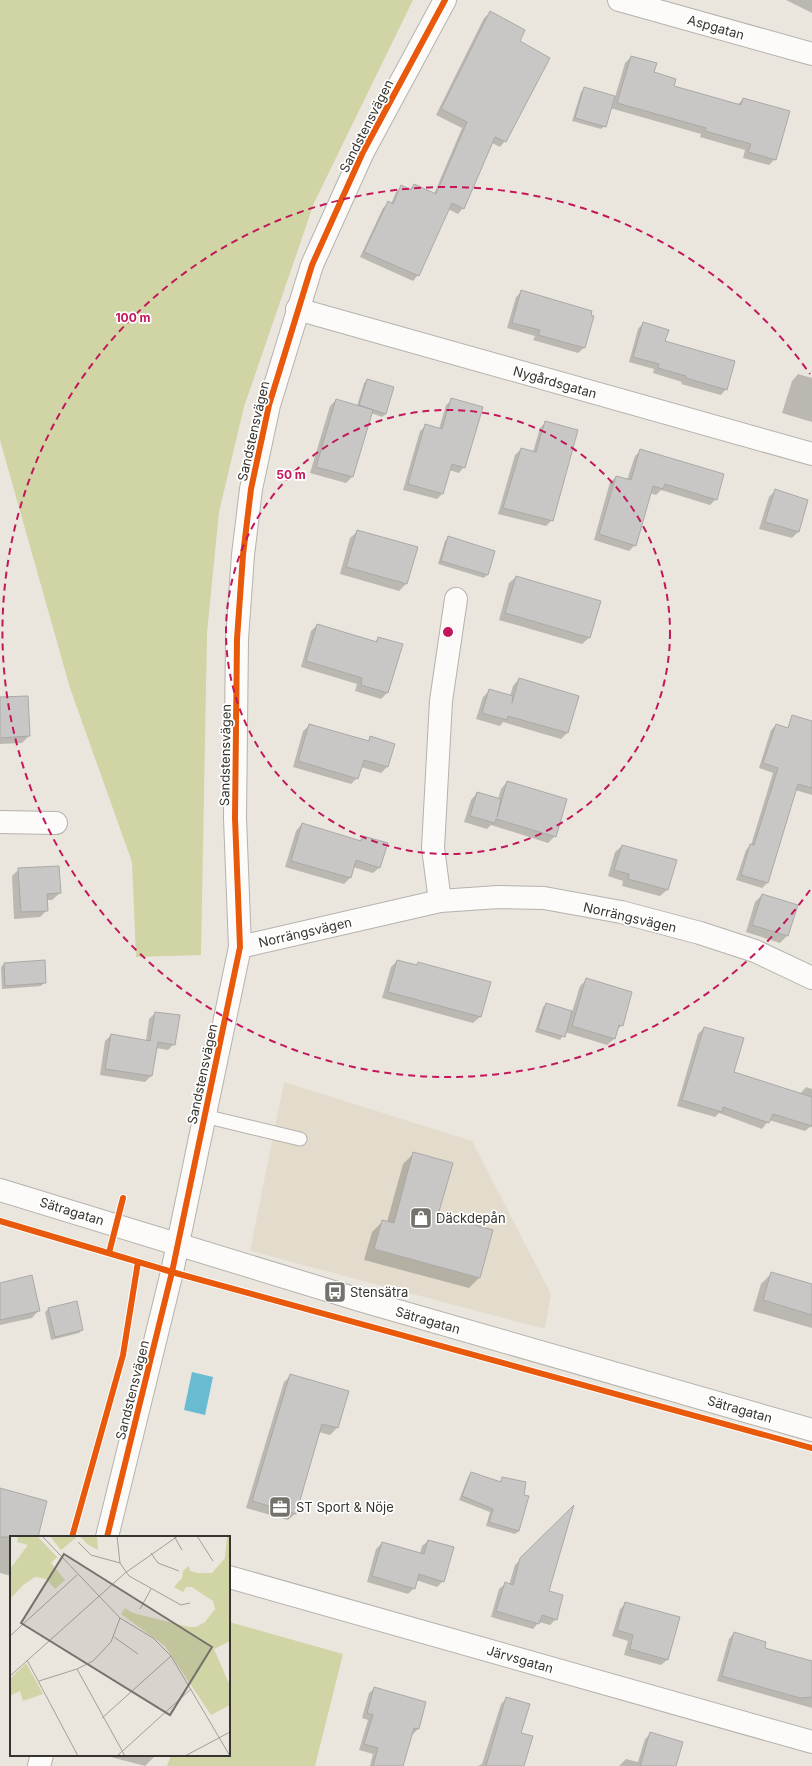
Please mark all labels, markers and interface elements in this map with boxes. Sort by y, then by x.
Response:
street label: Aspgatan [686,11,746,43]
street label: Sandstensvägen [336,77,396,175]
text: 100 m [115,310,151,325]
street label: Nygårdsgatan [511,362,599,402]
street label: Sandstensvägen [234,379,272,483]
text: 50 m [276,467,306,482]
centre of rings [441,625,455,639]
street label: Sandstensvägen [216,704,234,806]
street label: Norrängsvägen [582,899,678,935]
street label: Norrängsvägen [257,914,353,950]
street label: Sandstensvägen [184,1022,220,1126]
street label: Sätragatan [38,1194,106,1228]
shop icon: Däckdepån [408,1205,434,1231]
place label: Däckdepån [436,1210,506,1226]
bus stop icon: Stensätra [322,1279,348,1305]
place label: Stensätra [350,1284,408,1300]
street label: Sätragatan [394,1303,462,1337]
street label: Sandstensvägen [112,1338,152,1442]
street label: Sätragatan [706,1392,774,1426]
office icon: ST Sport & Nöje [267,1494,293,1520]
place label: ST Sport & Nöje [296,1499,394,1515]
inset map [10,1536,230,1756]
street label: Järvsgatan [485,1642,555,1676]

